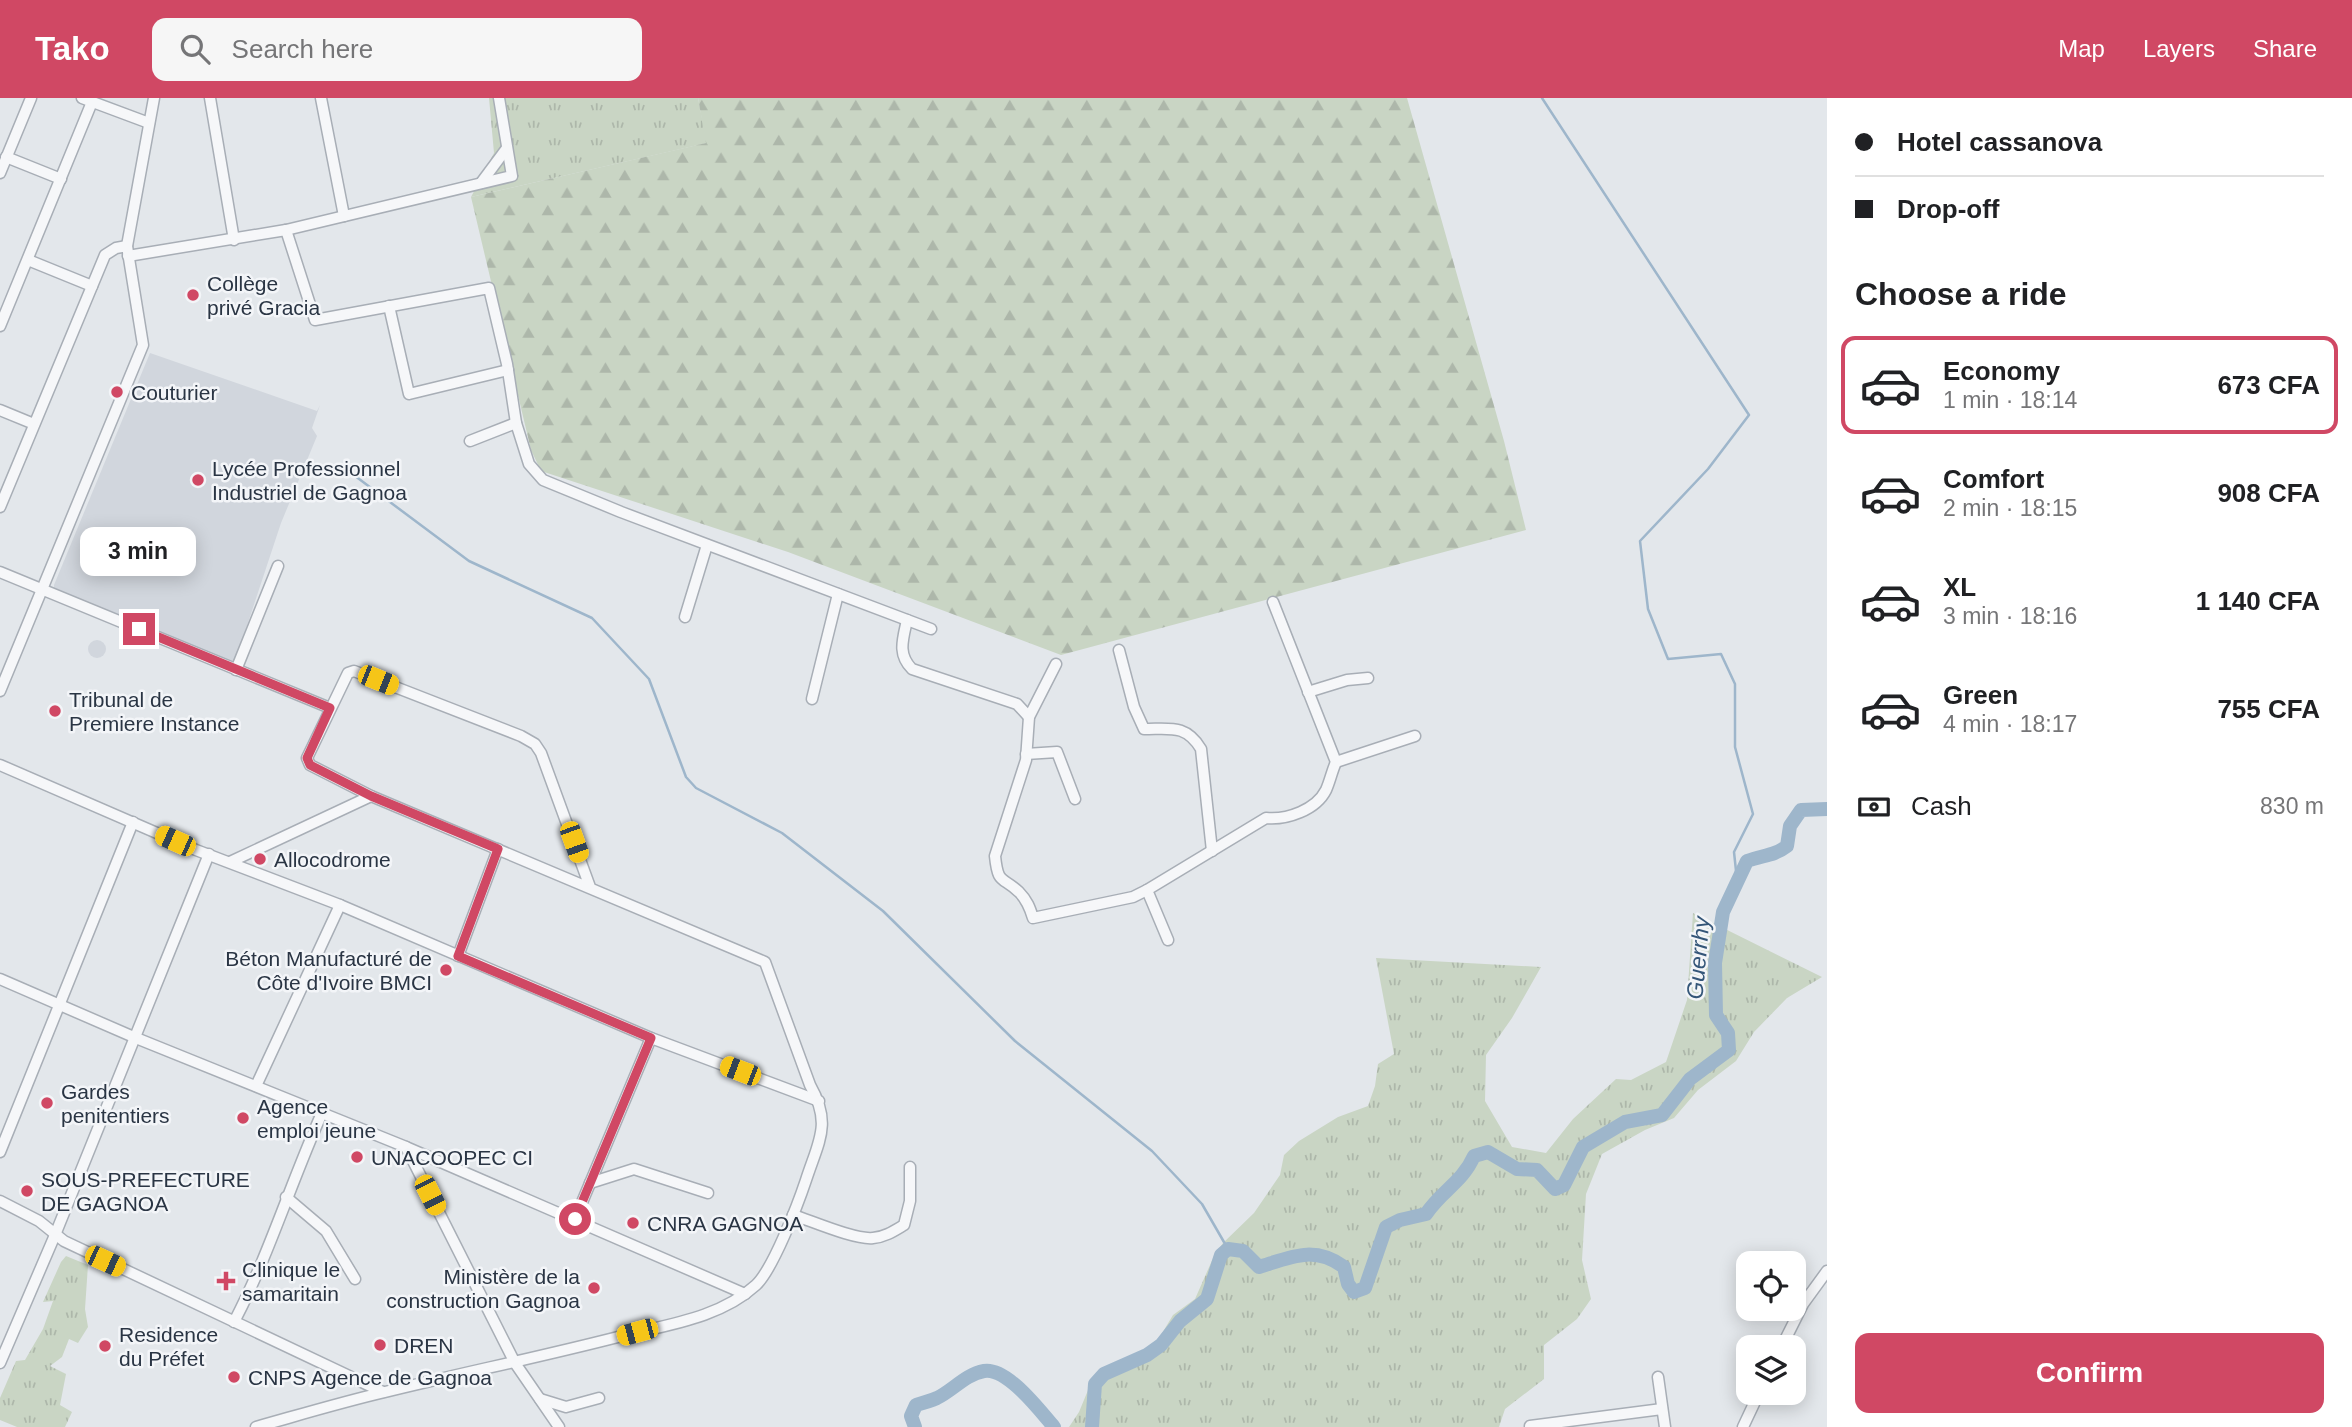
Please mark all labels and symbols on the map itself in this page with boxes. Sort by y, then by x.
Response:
place label: Collège privé Gracia [207,272,321,319]
marker: Collège privé Gracia [185,287,201,303]
place label: Couturier [131,381,217,404]
marker: Couturier [109,384,125,400]
place label: Lycée Professionnel Industriel de Gagnoa [212,457,407,504]
marker: Lycée Professionnel Industriel de Gagnoa [190,472,206,488]
callout: 3 min [81,528,197,576]
route end [123,613,155,645]
car [355,662,402,698]
place label: Tribunal de Premiere Instance [69,688,239,735]
marker: Tribunal de Premiere Instance [47,703,63,719]
car [557,819,592,865]
car [152,823,199,859]
place label: Allocodrome [274,848,391,871]
marker: Allocodrome [252,851,268,867]
water label: Guerrhy [1681,914,1715,1001]
place label: Béton Manufacturé de Côte d'Ivoire BMCI [225,947,432,994]
marker: Béton Manufacturé de Côte d'Ivoire BMCI [438,962,454,978]
car [717,1054,764,1088]
place label: Gardes penitentiers [61,1080,170,1127]
marker: Gardes penitentiers [39,1095,55,1111]
place label: Agence emploi jeune [257,1095,376,1142]
marker: Agence emploi jeune [235,1110,251,1126]
place label: UNACOOPEC CI [371,1146,533,1169]
marker: UNACOOPEC CI [349,1149,365,1165]
place label: SOUS-PREFECTURE DE GAGNOA [41,1168,250,1215]
car [412,1172,449,1218]
marker: SOUS-PREFECTURE DE GAGNOA [19,1183,35,1199]
route start [559,1203,591,1235]
place label: CNRA GAGNOA [647,1212,803,1235]
marker: CNRA GAGNOA [625,1215,641,1231]
car [82,1243,129,1279]
place label: Clinique le samaritain [242,1258,340,1305]
place label: Ministère de la construction Gagnoa [386,1265,580,1312]
marker: Clinique le samaritain [216,1271,236,1291]
marker: Ministère de la construction Gagnoa [586,1280,602,1296]
car [614,1316,661,1348]
place label: Residence du Préfet [119,1323,218,1370]
place label: DREN [394,1334,454,1357]
marker: DREN [372,1337,388,1353]
marker: Residence du Préfet [97,1338,113,1354]
place label: CNPS Agence de Gagnoa [248,1366,492,1389]
marker: CNPS Agence de Gagnoa [226,1369,242,1385]

